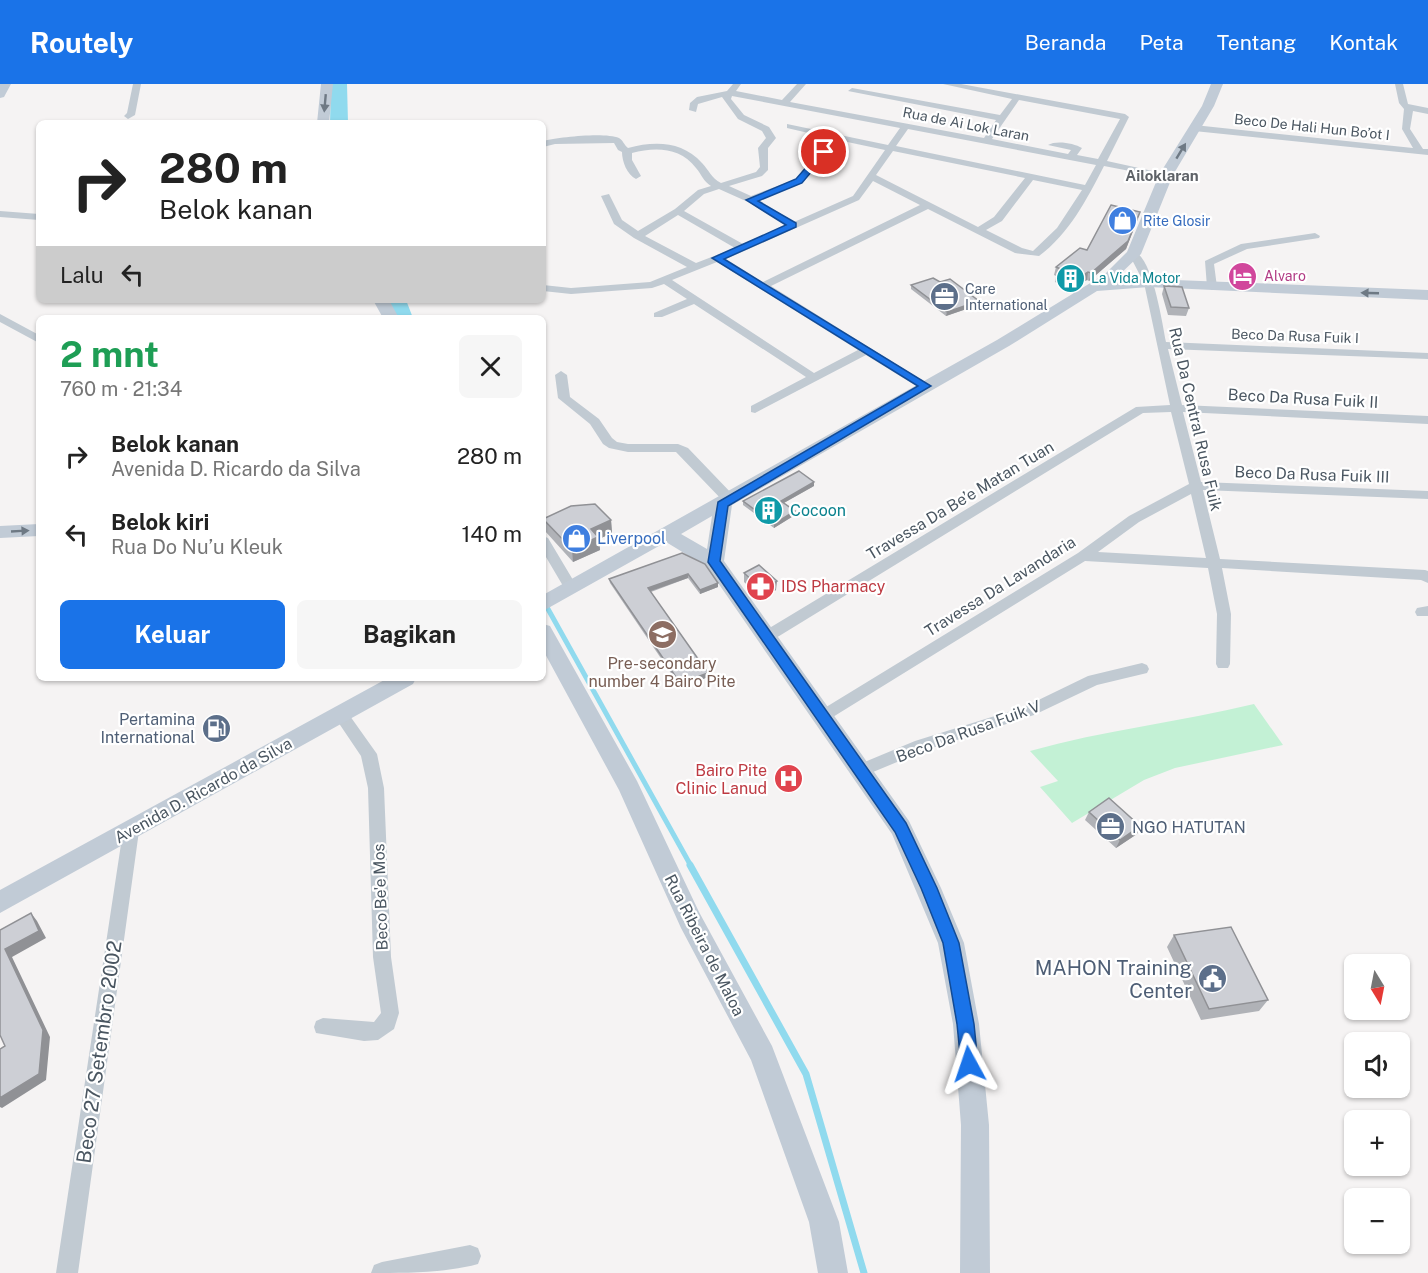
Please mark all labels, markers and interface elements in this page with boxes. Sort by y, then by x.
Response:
text: Routely [30,26,133,59]
text: Beranda [1025,30,1106,55]
text: Peta [1139,30,1184,55]
text: Tentang [1217,30,1296,55]
text: Kontak [1329,30,1398,55]
one-way arrow [320,94,330,113]
street label: Rua de Ai Lok Laran [901,104,1031,144]
street label: Beco De Hali Hun Bo’ot I [1233,111,1391,143]
pin [798,126,849,177]
icon: arrive [807,135,840,168]
text: 280 m [159,143,288,192]
one-way arrow [1175,143,1186,159]
icon: right [60,144,138,222]
district label: Ailoklaran [1125,167,1199,184]
text: Belok kanan [159,193,313,225]
shop icon: Rite Glosir [1106,205,1138,237]
place label: Rite Glosir [1143,213,1210,229]
icon: left [116,258,149,291]
hotel icon: Alvaro [1227,260,1259,292]
text: Lalu [60,262,104,288]
building icon: La Vida Motor [1054,262,1086,294]
place label: Alvaro [1264,268,1306,284]
place label: La Vida Motor [1091,270,1181,286]
office icon: Care International [928,281,960,313]
place label: Care International [965,281,1048,313]
one-way arrow [1360,289,1379,298]
street label: Rua Da Central Rusa Fuik [1165,325,1226,513]
street label: Beco Da Rusa Fuik I [1231,326,1359,346]
text: 2 mnt [60,333,159,375]
button: close [459,335,522,398]
text: 760 m · 21:34 [60,377,182,401]
street label: Beco Da Rusa Fuik II [1227,385,1379,412]
text: Belok kanan [111,431,239,457]
street label: Travessa Da Be’e Matan Tuan [863,437,1057,564]
icon: right [60,440,93,473]
text: 280 m [457,443,522,469]
text: Avenida D. Ricardo da Silva [111,457,361,481]
street label: Beco Da Rusa Fuik III [1234,462,1390,487]
building icon: Cocoon [753,494,785,526]
place label: Cocoon [790,501,846,520]
text: Belok kiri [111,509,209,535]
icon: left [60,518,93,551]
text: 140 m [461,521,522,547]
shop icon: Liverpool [560,522,592,554]
one-way arrow [10,526,29,535]
place label: Liverpool [597,529,666,548]
street label: Travessa Da Lavandaria [921,532,1079,641]
text: Rua Do Nu’u Kleuk [111,535,283,559]
pharmacy icon: IDS Pharmacy [744,570,776,602]
place label: IDS Pharmacy [781,577,886,596]
button: Keluar [60,600,285,669]
button: Bagikan [297,600,522,669]
school or university icon: Pre-secondary number 4 Bairo Pite [646,619,678,651]
place label: Pre-secondary number 4 Bairo Pite [589,654,735,691]
street label: Beco Da Rusa Fuik V [893,696,1043,766]
place label: Pertamina International [100,710,195,747]
fuel station icon: Pertamina International [200,712,232,744]
street label: Avenida D. Ricardo da Silva [111,734,295,847]
place label: Bairo Pite Clinic Lanud [676,761,767,798]
hospital icon: Bairo Pite Clinic Lanud [772,763,804,795]
office icon: NGO HATUTAN [1095,811,1127,843]
place label: NGO HATUTAN [1132,818,1246,837]
street label: Beco Be'e Mos [369,843,392,951]
street label: Rua Ribeira de Maloa [661,871,748,1019]
street label: Beco 27 Setembro 2002 [71,939,127,1165]
north arrow [1344,954,1410,1020]
map controls [1344,954,1410,1254]
place label: MAHON Training Center [1035,956,1192,1003]
public building icon: MAHON Training Center [1197,963,1229,995]
position arrow [937,1032,1001,1096]
button: sound [1344,1032,1410,1098]
button: + [1344,1110,1410,1176]
button: − [1344,1188,1410,1254]

